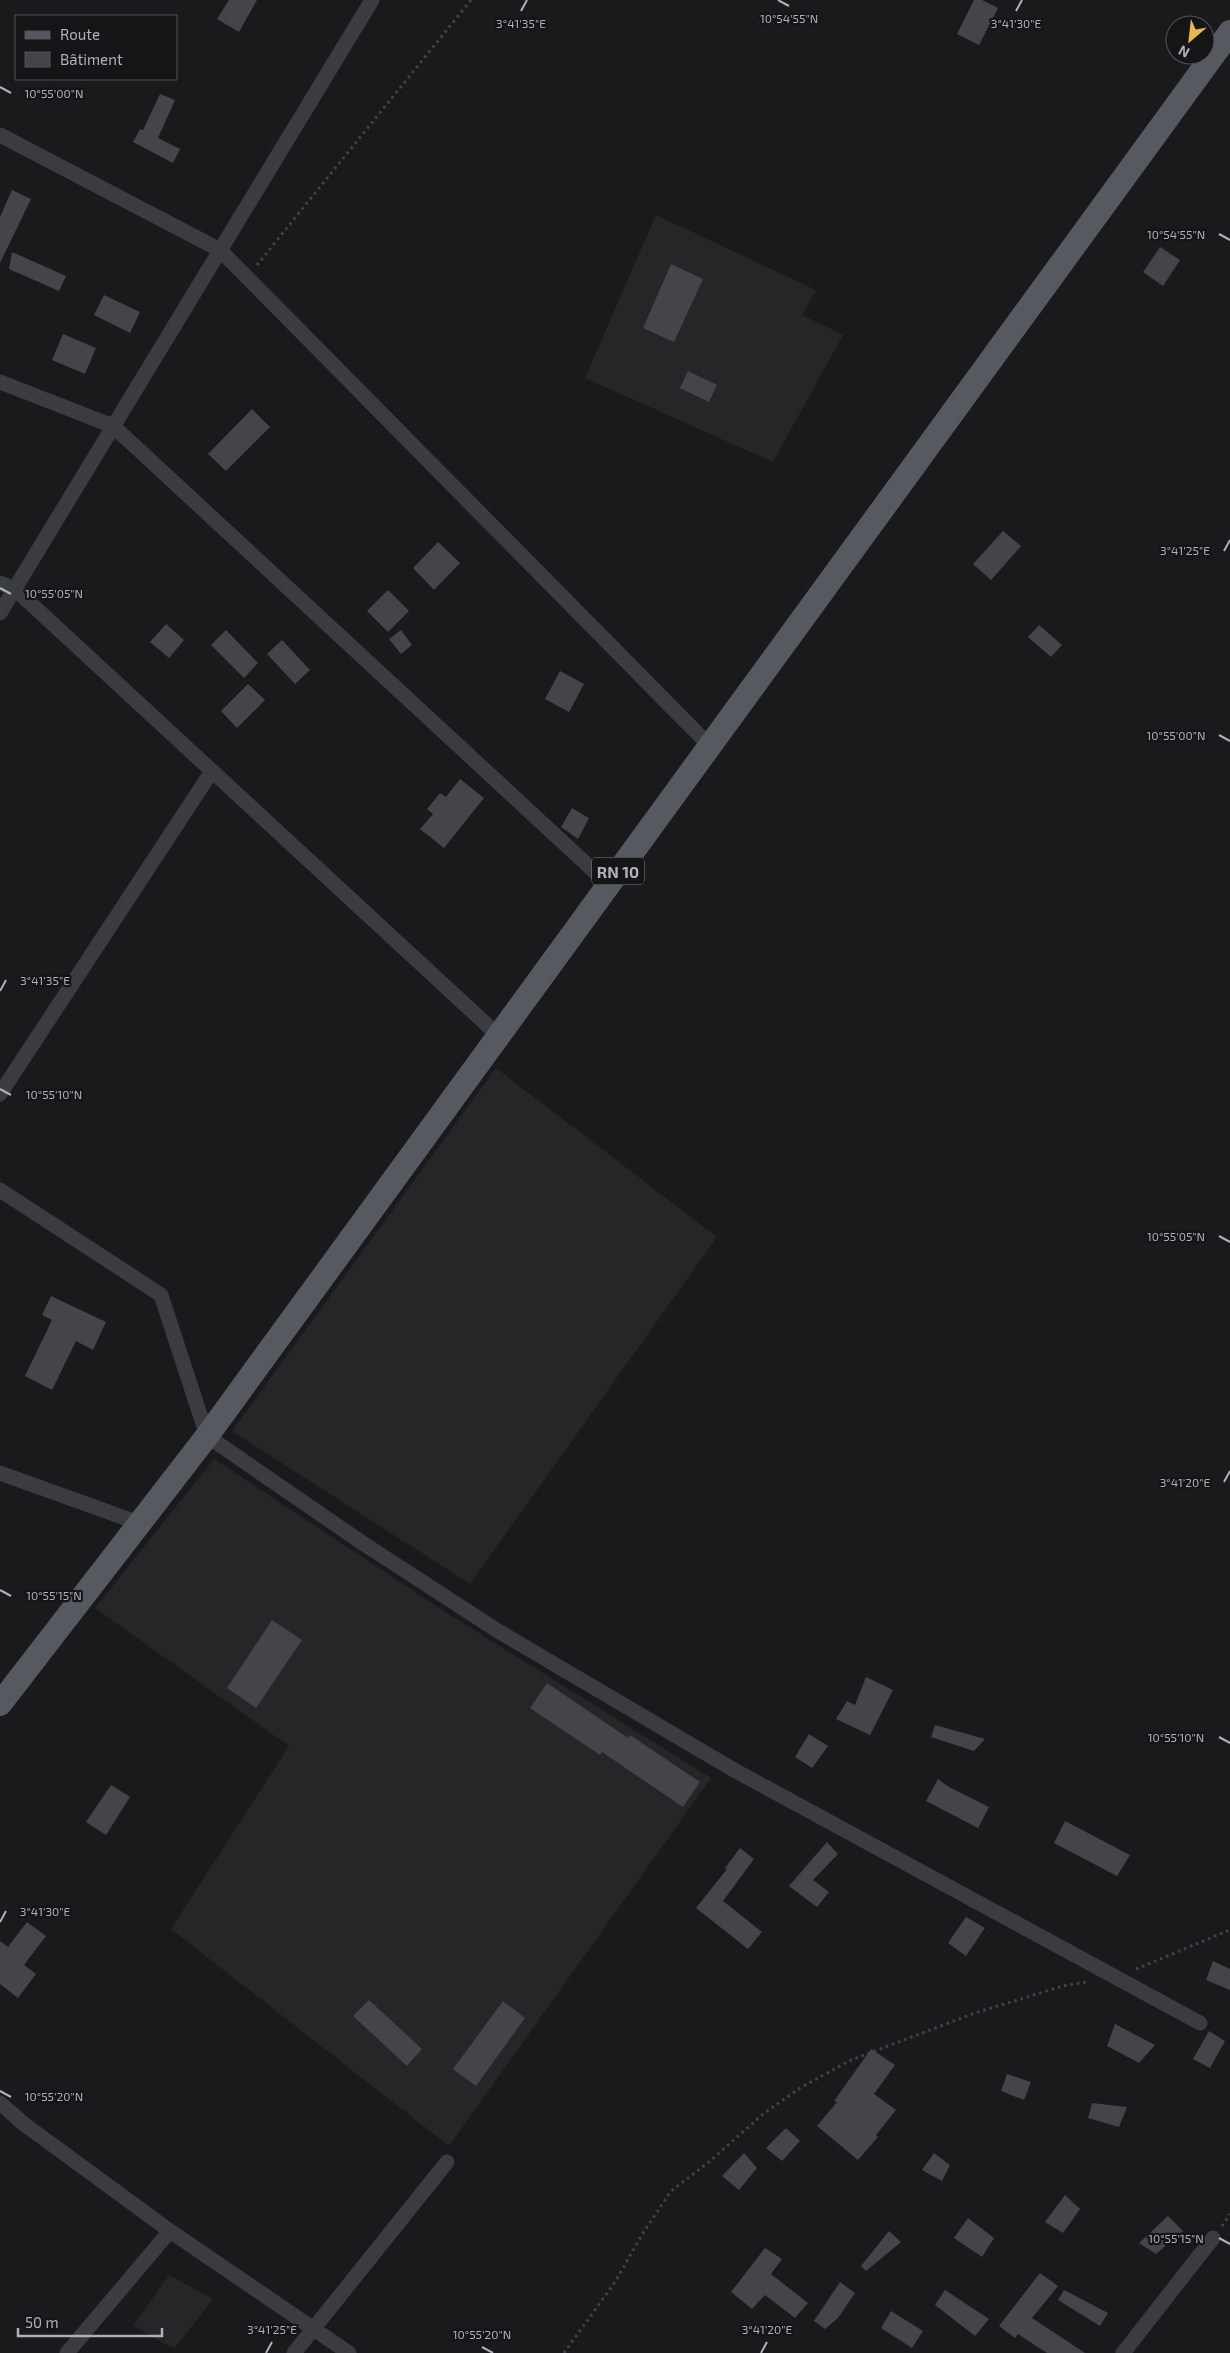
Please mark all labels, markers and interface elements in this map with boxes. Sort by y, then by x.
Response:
text: 10°54'55"N [760,11,818,25]
legend [15,15,178,80]
north arrow [1165,15,1215,65]
text: 3°41'35"E [496,16,546,30]
text: 3°41'30"E [991,16,1042,30]
text: Route [60,25,100,43]
text: N [1175,42,1192,62]
text: Bâtiment [60,50,123,68]
text: 10°55'00"N [25,86,83,100]
text: 10°54'55"N [1147,227,1205,241]
text: 3°41'25"E [1160,543,1210,557]
text: 10°55'05"N [25,586,83,600]
text: 10°55'00"N [1147,728,1205,742]
road number: RN 10 [592,858,644,884]
text: 3°41'35"E [20,973,70,987]
text: 10°55'10"N [26,1087,82,1101]
text: 10°55'05"N [1147,1229,1205,1243]
text: 3°41'20"E [1160,1475,1211,1489]
text: 10°55'15"N [26,1588,82,1602]
text: 10°55'10"N [1148,1730,1204,1744]
text: 3°41'30"E [20,1904,71,1918]
text: 10°55'20"N [25,2089,83,2103]
text: 10°55'15"N [1148,2231,1204,2245]
scale bar [18,2306,161,2338]
text: 50 m [25,2313,59,2331]
text: 3°41'25"E [247,2322,297,2336]
text: 3°41'20"E [742,2322,793,2336]
text: 10°55'20"N [453,2327,511,2341]

